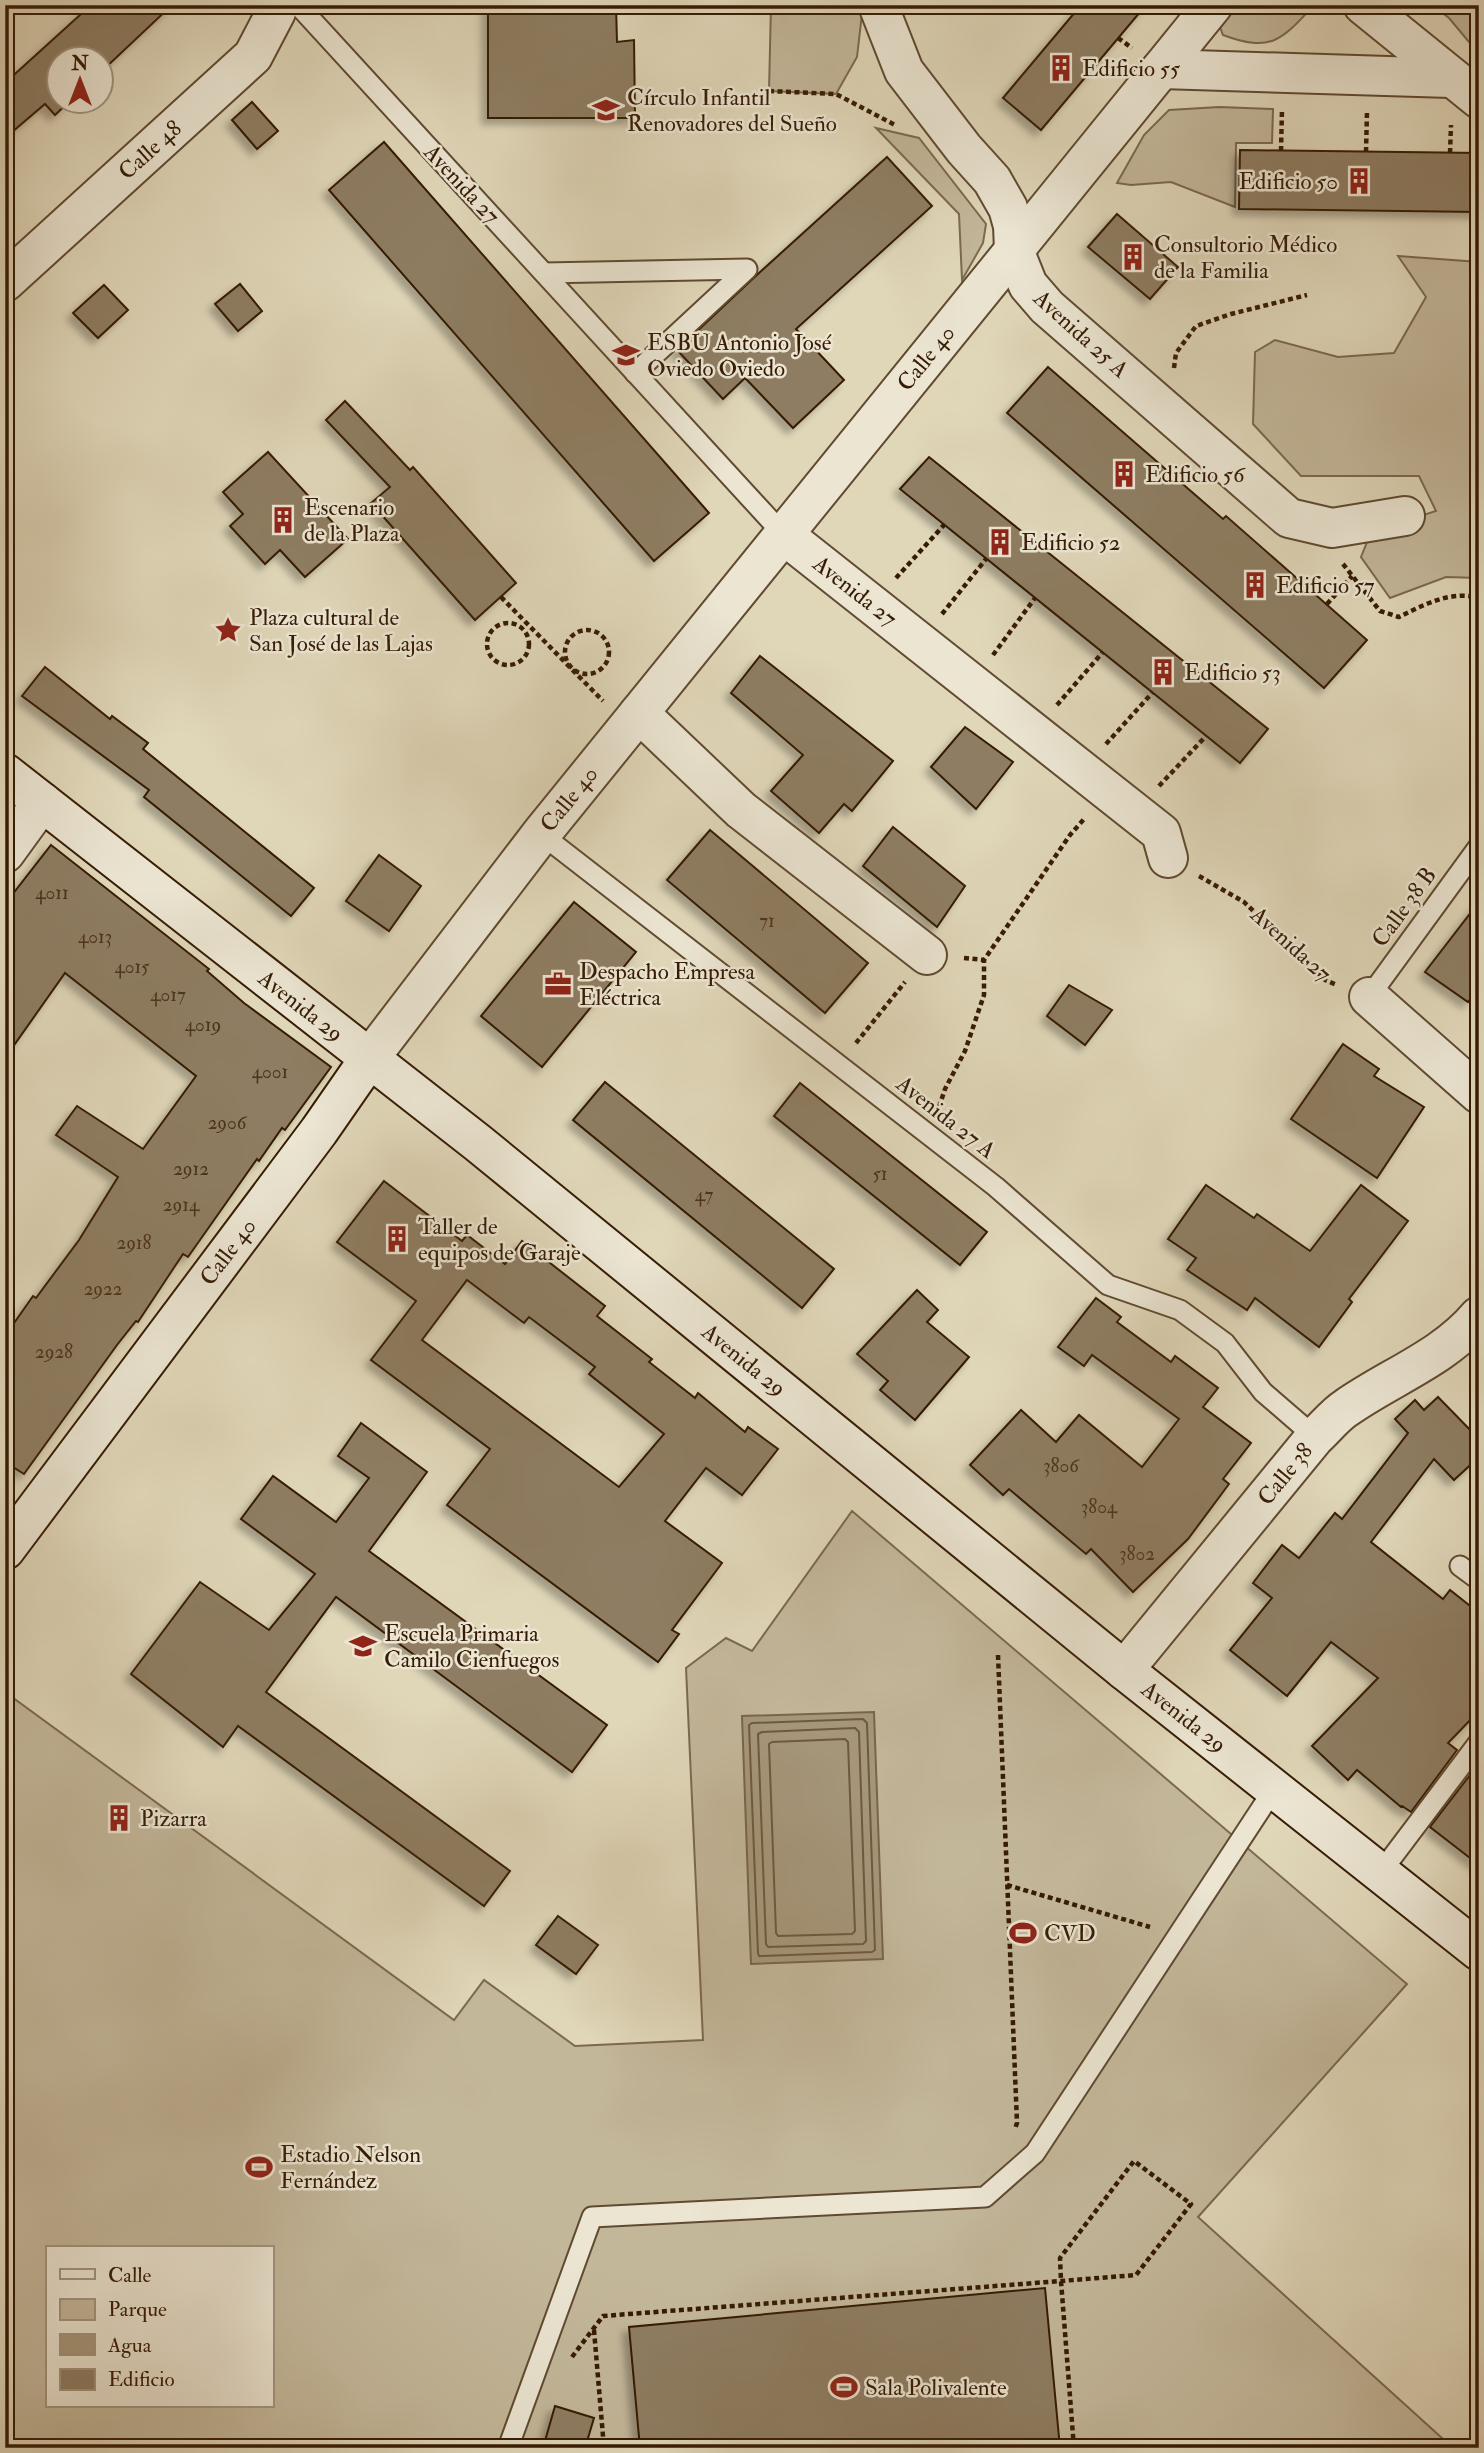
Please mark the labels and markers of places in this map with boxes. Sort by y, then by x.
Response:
building icon: Edificio 55 [1046,53,1076,83]
place label: Edificio 55 [1082,54,1180,83]
place label: Círculo Infantil Renovadores del Sueño [627,83,837,138]
school or university icon: Círculo Infantil Renovadores del Sueño [591,95,621,125]
building icon: Edificio 50 [1344,166,1374,196]
place label: Edificio 50 [1238,167,1338,196]
place label: Consultorio Médico de la Familia [1154,230,1337,285]
building icon: Consultorio Médico de la Familia [1118,242,1148,272]
place label: ESBU Antonio José Oviedo Oviedo [647,328,832,383]
school or university icon: ESBU Antonio José Oviedo Oviedo [611,340,641,370]
building icon: Edificio 56 [1109,459,1139,489]
place label: Edificio 56 [1145,460,1246,489]
place label: Escenario de la Plaza [304,493,400,548]
building icon: Escenario de la Plaza [268,505,298,535]
building icon: Edificio 52 [985,527,1015,557]
place label: Edificio 52 [1021,528,1121,557]
building icon: Edificio 57 [1240,570,1270,600]
place label: Edificio 57 [1276,571,1375,600]
place label: Plaza cultural de San José de las Lajas [249,603,433,658]
place icon: Plaza cultural de San José de las Lajas [213,615,243,645]
building icon: Edificio 53 [1148,657,1178,687]
place label: Edificio 53 [1184,658,1281,687]
place label: Despacho Empresa Eléctrica [579,957,755,1012]
office icon: Despacho Empresa Eléctrica [543,969,573,999]
place label: Taller de equipos de Garaje [418,1212,581,1268]
building icon: Taller de equipos de Garaje [382,1224,412,1254]
place label: Escuela Primaria Camilo Cienfuegos [384,1619,559,1674]
school or university icon: Escuela Primaria Camilo Cienfuegos [348,1631,378,1661]
building icon: Pizarra [104,1803,134,1833]
place label: Pizarra [140,1804,207,1833]
sports icon: CVD [1008,1918,1038,1948]
place label: CVD [1044,1919,1096,1948]
place label: Estadio Nelson Fernández [280,2140,421,2195]
sports icon: Estadio Nelson Fernández [244,2152,274,2182]
sports icon: Sala Polivalente [829,2372,859,2402]
place label: Sala Polivalente [865,2373,1007,2402]

